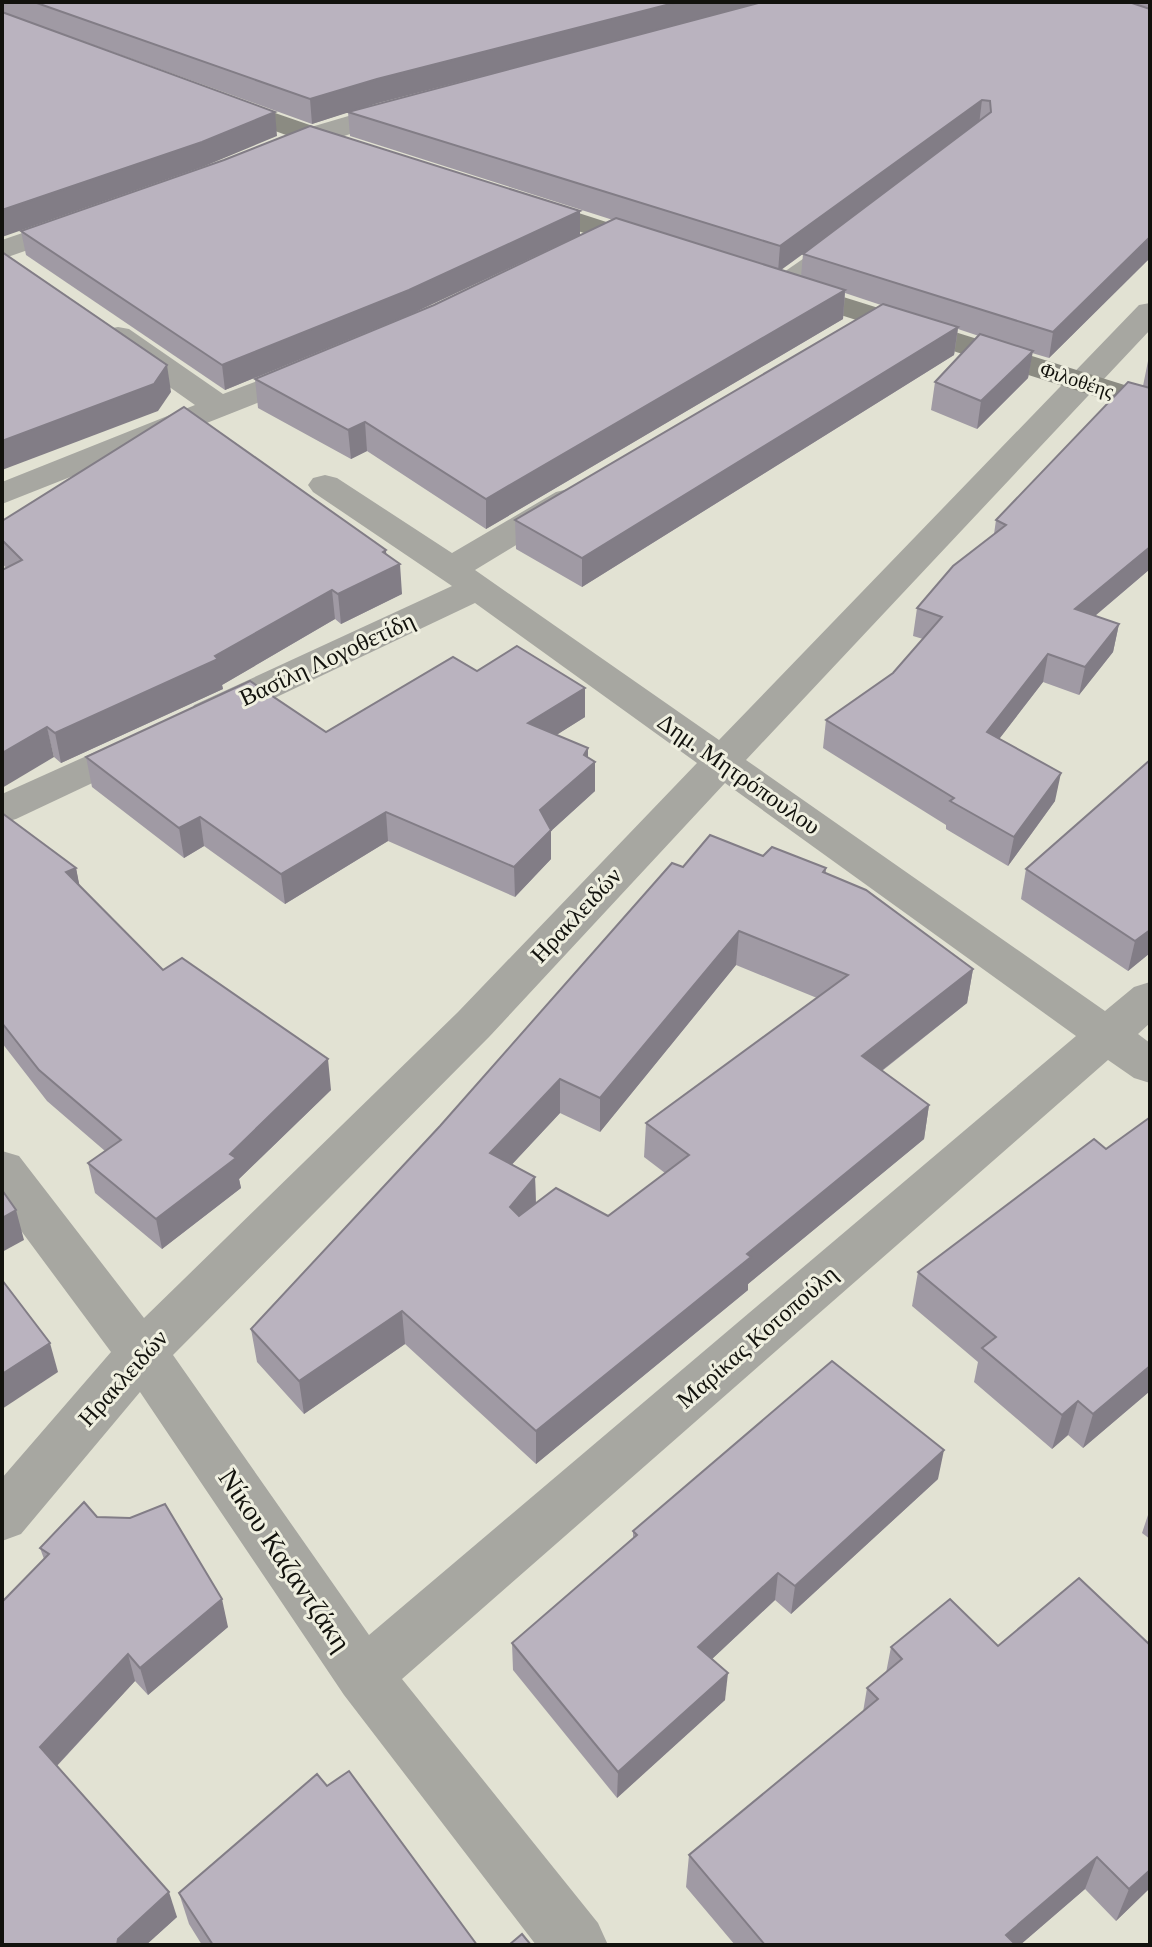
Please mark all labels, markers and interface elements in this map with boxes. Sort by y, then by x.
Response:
street label: Φιλοθέης [1037,358,1117,403]
street label: Βασίλη Λογοθετίδη [235,607,419,711]
street label: Δημ. Μητρόπουλου [653,708,825,840]
street label: Ηρακλειδών [526,862,627,968]
street label: Μαρίκας Κοτοπούλη [672,1261,842,1413]
street label: Ηρακλειδών [73,1325,173,1431]
street label: Νίκου Καζαντζάκη [213,1463,357,1657]

